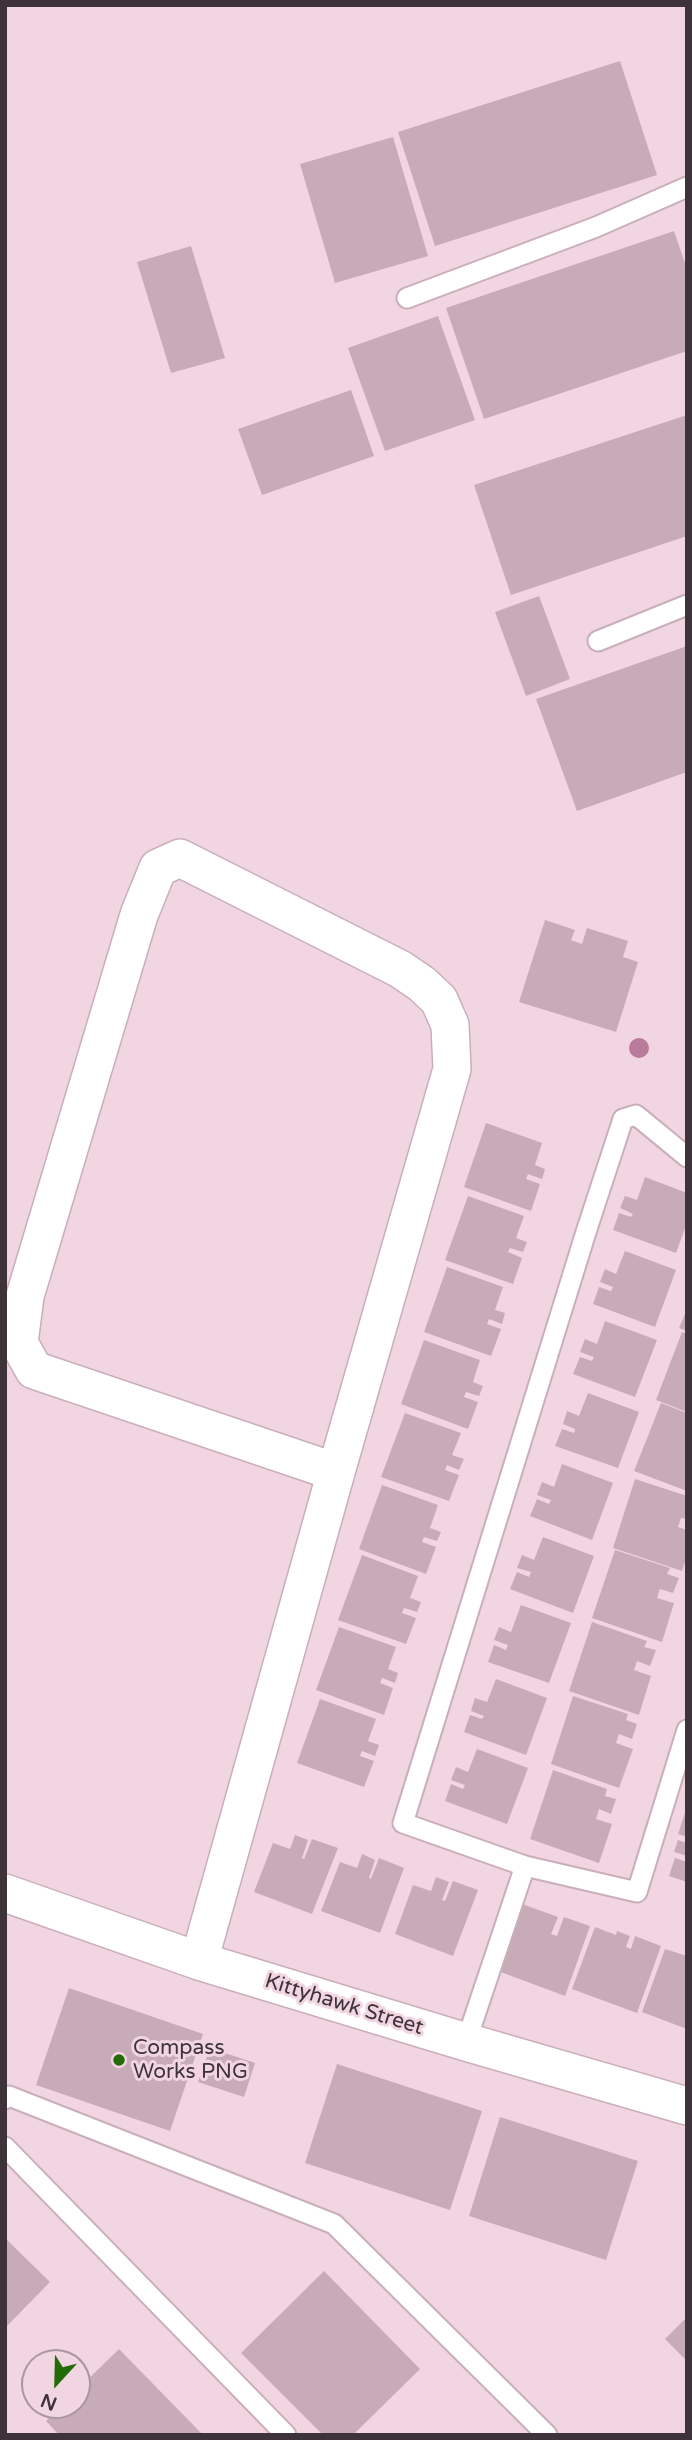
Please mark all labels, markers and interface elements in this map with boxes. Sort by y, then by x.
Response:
street label: Kittyhawk Street [262,1969,426,2041]
place label: Compass Works PNG [133,2035,248,2085]
marker: Compass Works PNG [111,2052,127,2068]
north arrow [21,2349,91,2419]
text: N [38,2389,60,2415]

